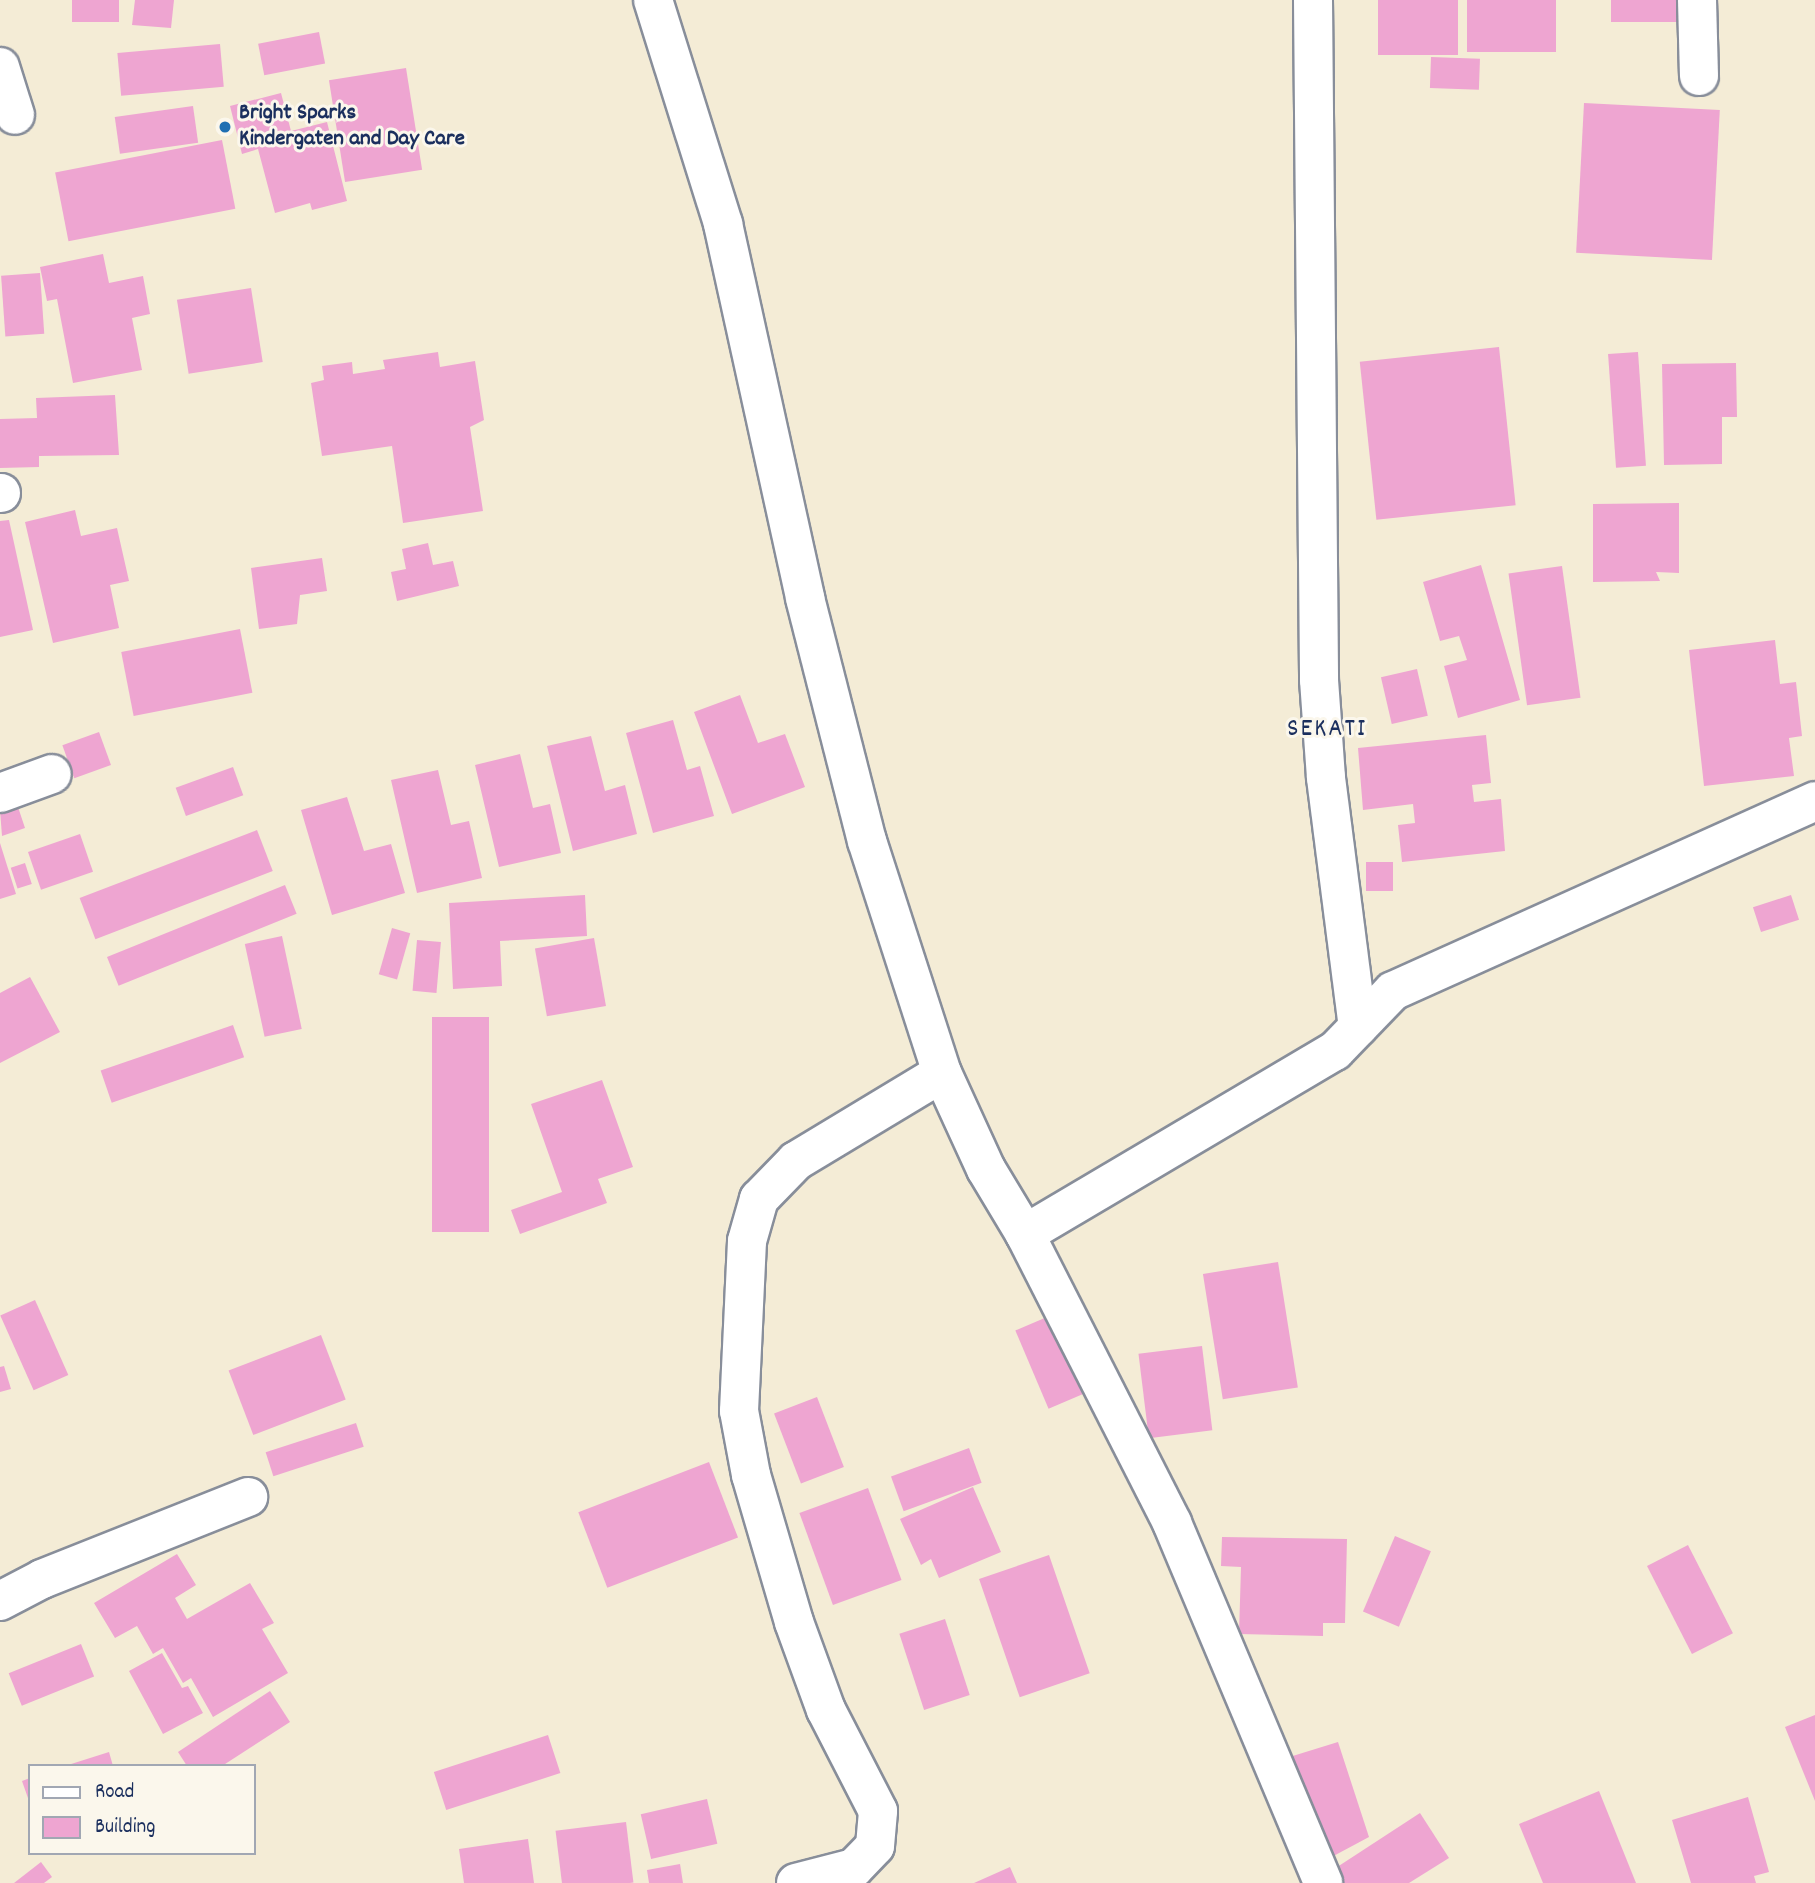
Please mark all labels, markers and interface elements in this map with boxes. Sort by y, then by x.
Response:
place label: Bright Sparks Kindergaten and Day Care [239,100,465,154]
marker: Bright Sparks Kindergaten and Day Care [217,119,233,135]
district label: SEKATI [1288,714,1366,746]
legend [28,1764,256,1855]
text: Road [95,1778,134,1808]
text: Building [95,1813,155,1843]

